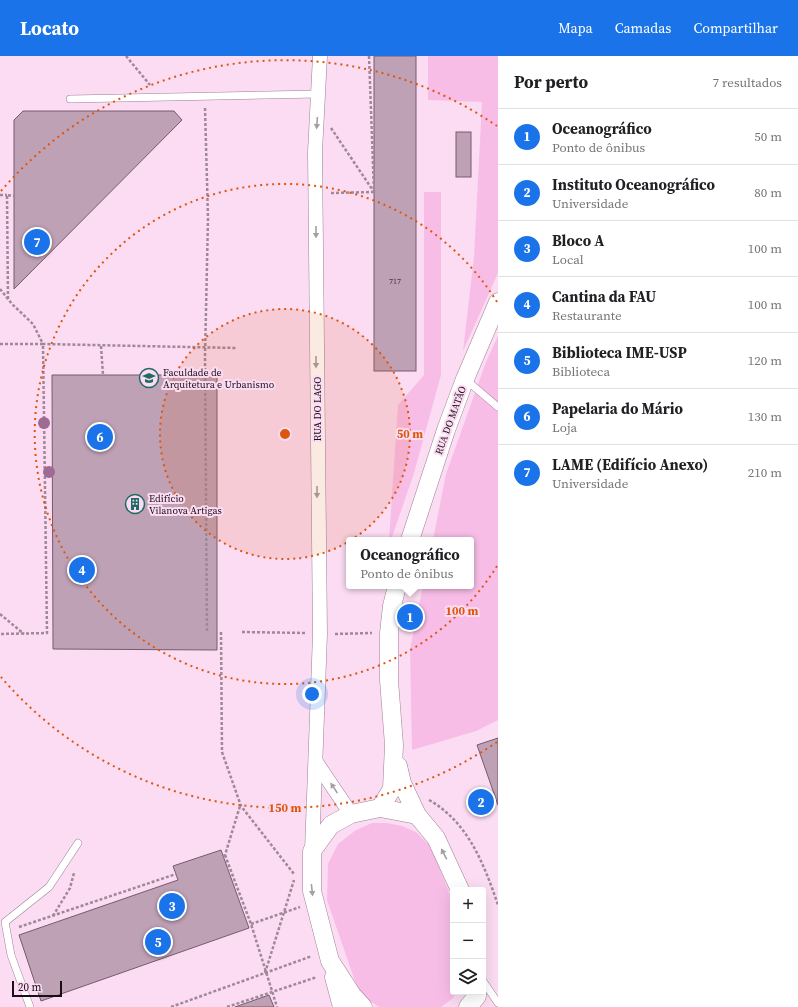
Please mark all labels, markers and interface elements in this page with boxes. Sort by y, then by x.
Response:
text: Locato [20,15,79,41]
text: Mapa [558,18,593,38]
text: Camadas [615,18,671,38]
text: Compartilhar [693,18,778,38]
text: Por perto [514,70,588,94]
text: 7 resultados [712,74,782,91]
one-way arrow [313,117,320,129]
text: Oceanográfico [552,118,652,139]
text: 1 [523,128,531,145]
text: 50 m [754,128,782,145]
text: Ponto de ônibus [552,139,645,156]
text: Instituto Oceanográfico [552,174,715,195]
text: 2 [523,184,531,201]
text: 80 m [754,184,782,201]
text: Universidade [552,195,628,212]
one-way arrow [312,226,319,238]
pin: 7 [24,227,50,257]
text: Bloco A [552,230,604,251]
text: 3 [523,240,531,257]
text: 100 m [748,240,782,257]
text: Local [552,251,584,268]
house number: 717 [389,276,401,287]
text: Cantina da FAU [552,286,656,307]
text: 4 [523,296,531,313]
text: 100 m [748,296,782,313]
text: Restaurante [552,307,622,324]
text: Biblioteca IME-USP [552,342,687,363]
text: 5 [523,352,531,369]
text: 120 m [748,352,782,369]
one-way arrow [313,356,320,368]
text: Biblioteca [552,363,610,380]
place label: Faculdade de Arquitetura e Urbanismo [163,366,275,391]
school or university icon: Faculdade de Arquitetura e Urbanismo [138,367,160,389]
street label: RUA DO LAGO [311,377,324,441]
street label: RUA DO MATÃO [432,384,469,456]
text: Papelaria do Mário [552,398,683,419]
text: 6 [523,408,531,425]
text: 130 m [748,408,782,425]
text: Loja [552,419,577,436]
pin: 6 [87,422,113,452]
text: 50 m [397,426,423,442]
centre of rings [278,427,292,441]
text: LAME (Edifício Anexo) [552,454,708,475]
text: 7 [523,464,531,481]
text: 210 m [748,464,782,481]
text: Universidade [552,475,628,492]
one-way arrow [314,486,320,499]
place label: Edifício Vilanova Artigas [149,492,222,517]
building icon: Edifício Vilanova Artigas [124,493,146,515]
popup [346,537,474,589]
text: Oceanográfico [360,544,460,565]
pin: 4 [69,555,95,585]
text: Ponto de ônibus [360,565,453,582]
pin: 1 [397,602,423,632]
text: 100 m [446,603,479,619]
your location [302,684,322,704]
one-way arrow [330,783,338,793]
pin: 2 [468,787,494,817]
text: 150 m [269,800,302,816]
one-way arrow [441,849,447,860]
one-way arrow [309,884,316,896]
map controls [450,887,486,995]
button: + [450,887,486,923]
pin: 3 [159,891,185,921]
button: − [450,923,486,959]
pin: 5 [145,927,171,957]
button: layers [450,959,486,995]
scale bar [12,979,62,998]
text: 20 m [18,980,41,995]

